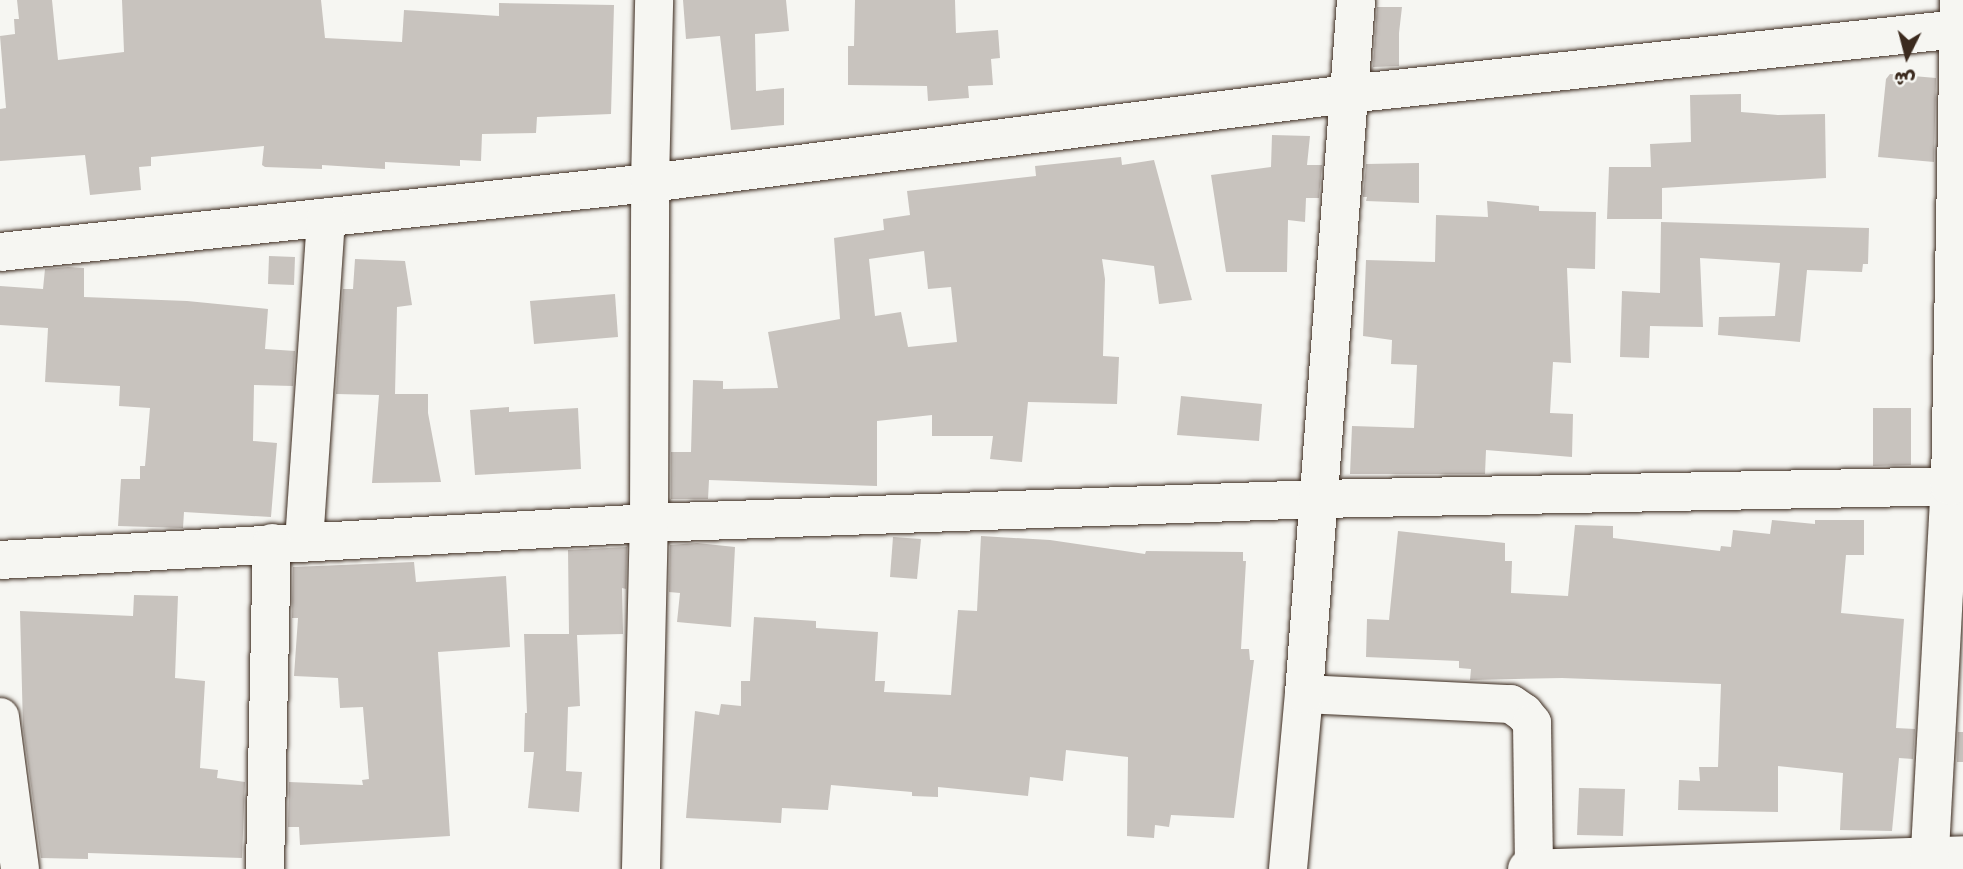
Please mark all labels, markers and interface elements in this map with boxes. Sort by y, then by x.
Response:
north arrow [1872,21,1942,91]
text: ش [1893,63,1917,92]

